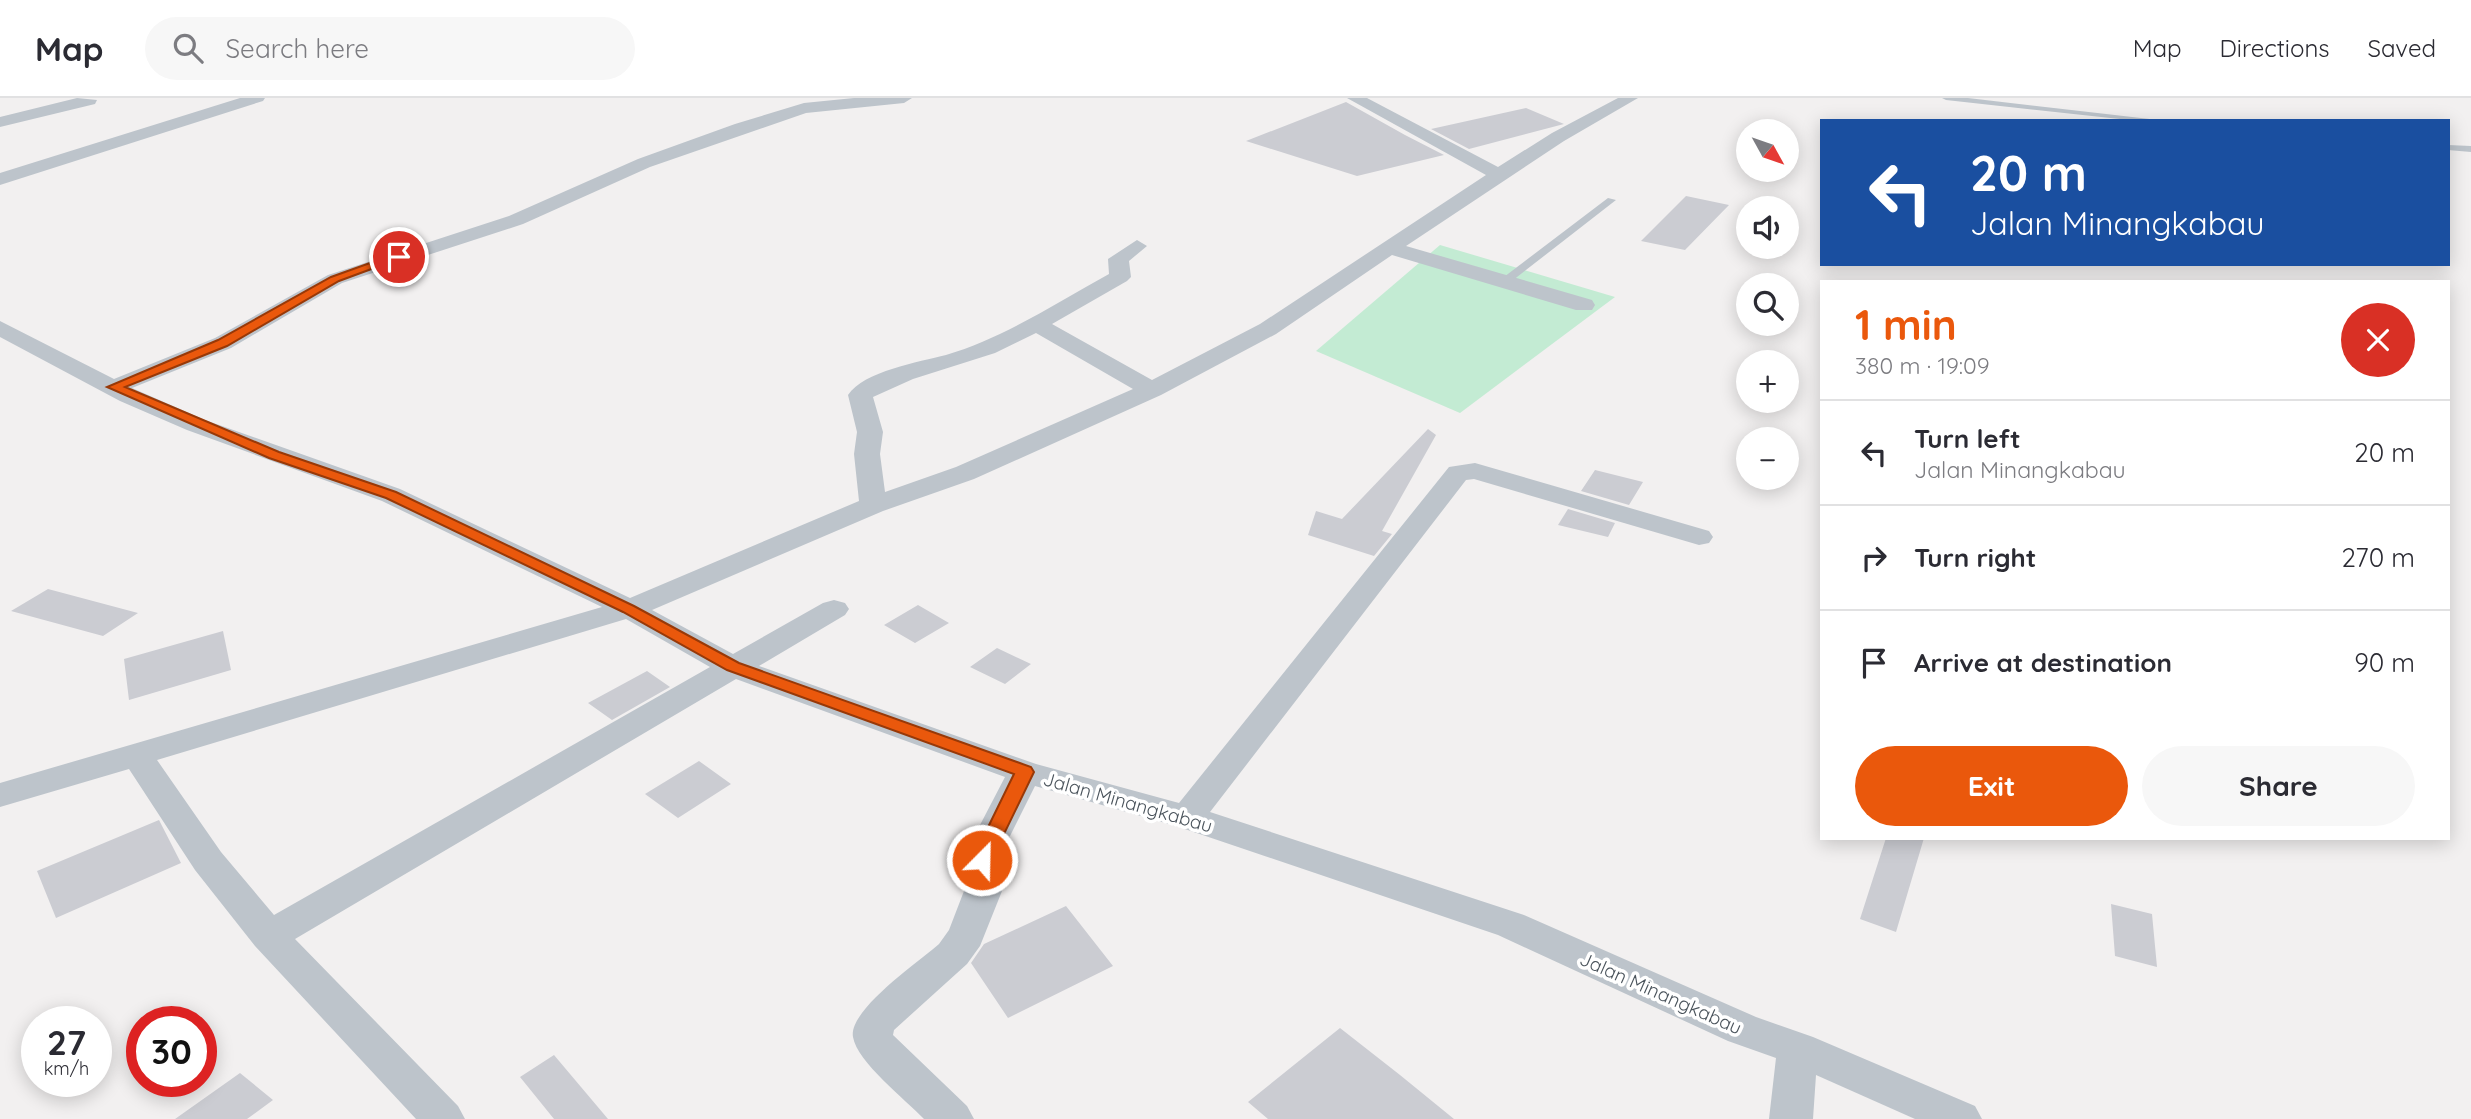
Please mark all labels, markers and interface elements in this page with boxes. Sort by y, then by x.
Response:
search box [145,17,635,80]
text: Map [35,28,103,69]
icon: search [169,29,207,67]
text: Search here [225,32,369,65]
text: Map [2133,33,2182,63]
text: Directions [2220,33,2330,63]
text: Saved [2368,33,2436,63]
north arrow [1736,119,1799,182]
map controls [1736,119,1799,490]
text: 20 m [1970,142,2087,203]
icon: left [1855,147,1946,238]
button: sound [1736,196,1799,259]
text: Jalan Minangkabau [1970,203,2264,243]
pin [369,227,429,287]
icon: arrive [380,238,418,276]
button: search [1736,273,1799,336]
text: 1 min [1855,298,1957,351]
button: close [2341,303,2415,377]
button: + [1736,350,1799,413]
text: 380 m · 19:09 [1855,351,1990,380]
text: Turn left [1914,422,2021,455]
button: − [1736,427,1799,490]
icon: left [1855,434,1893,472]
text: 20 m [2354,436,2415,469]
text: Jalan Minangkabau [1914,455,2126,484]
icon: right [1855,539,1893,577]
text: Turn right [1914,541,2036,574]
text: 270 m [2341,541,2415,574]
icon: arrive [1855,644,1893,682]
text: Arrive at destination [1914,646,2172,679]
text: 90 m [2354,646,2415,679]
button: Exit [1855,746,2128,826]
button: Share [2142,746,2415,826]
street label: Jalan Minangkabau [1041,766,1215,838]
position arrow [945,823,1019,897]
street label: Jalan Minangkabau [1576,946,1746,1040]
speed limit sign: 30 [126,1006,217,1097]
text: 27 [47,1020,86,1064]
text: km/h [44,1057,89,1080]

